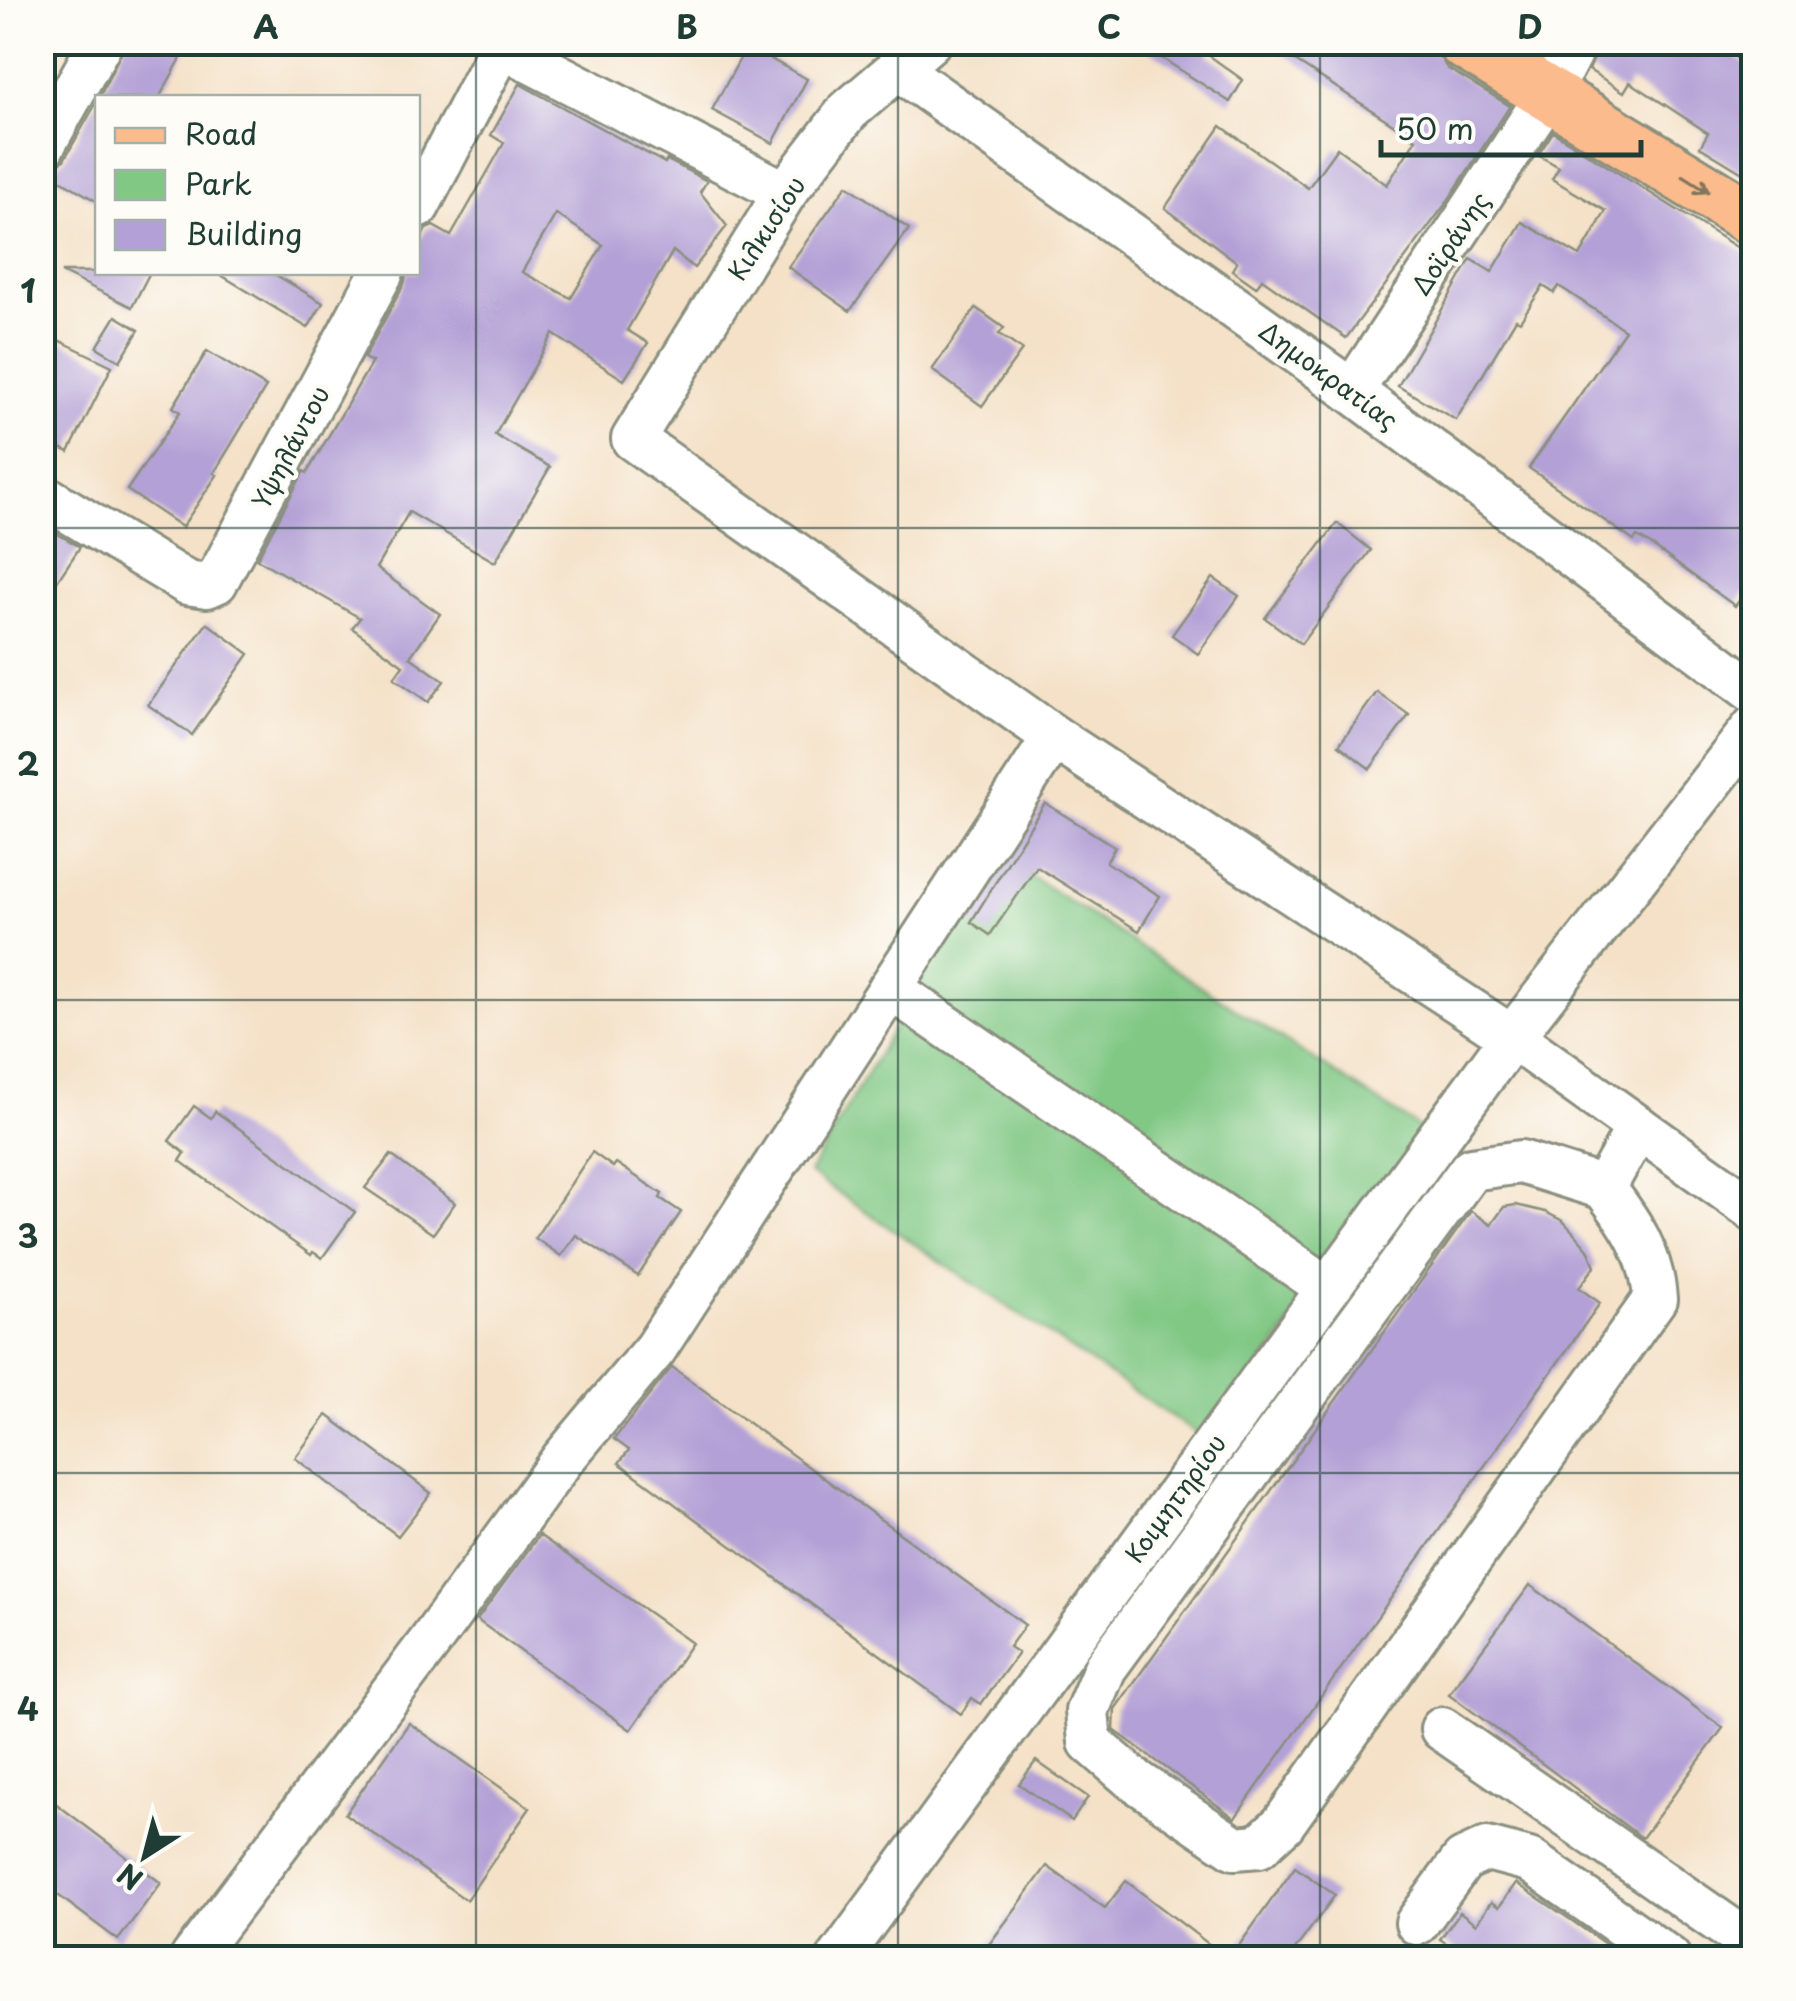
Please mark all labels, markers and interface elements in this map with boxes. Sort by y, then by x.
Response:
text: A [253,2,279,50]
text: B [676,2,698,50]
text: C [1097,2,1121,50]
text: D [1517,2,1543,50]
legend [95,95,420,275]
scale bar [1381,95,1641,157]
text: 50 m [1396,105,1474,150]
text: Road [185,110,258,155]
text: Park [185,160,252,205]
street label: Κιλκισίου [718,168,814,288]
one-way arrow [1681,174,1710,194]
street label: Δοϊράνης [1401,184,1499,302]
text: Building [185,210,302,255]
text: 1 [20,266,36,314]
street label: Δημοκρατίας [1252,312,1406,438]
street label: Υψηλάντου [242,379,338,515]
text: 2 [17,739,39,787]
text: 3 [18,1211,38,1259]
street label: Κοιμητηρίου [1115,1426,1235,1570]
text: 4 [17,1684,39,1732]
north arrow [95,1806,195,1906]
text: N [108,1854,151,1901]

